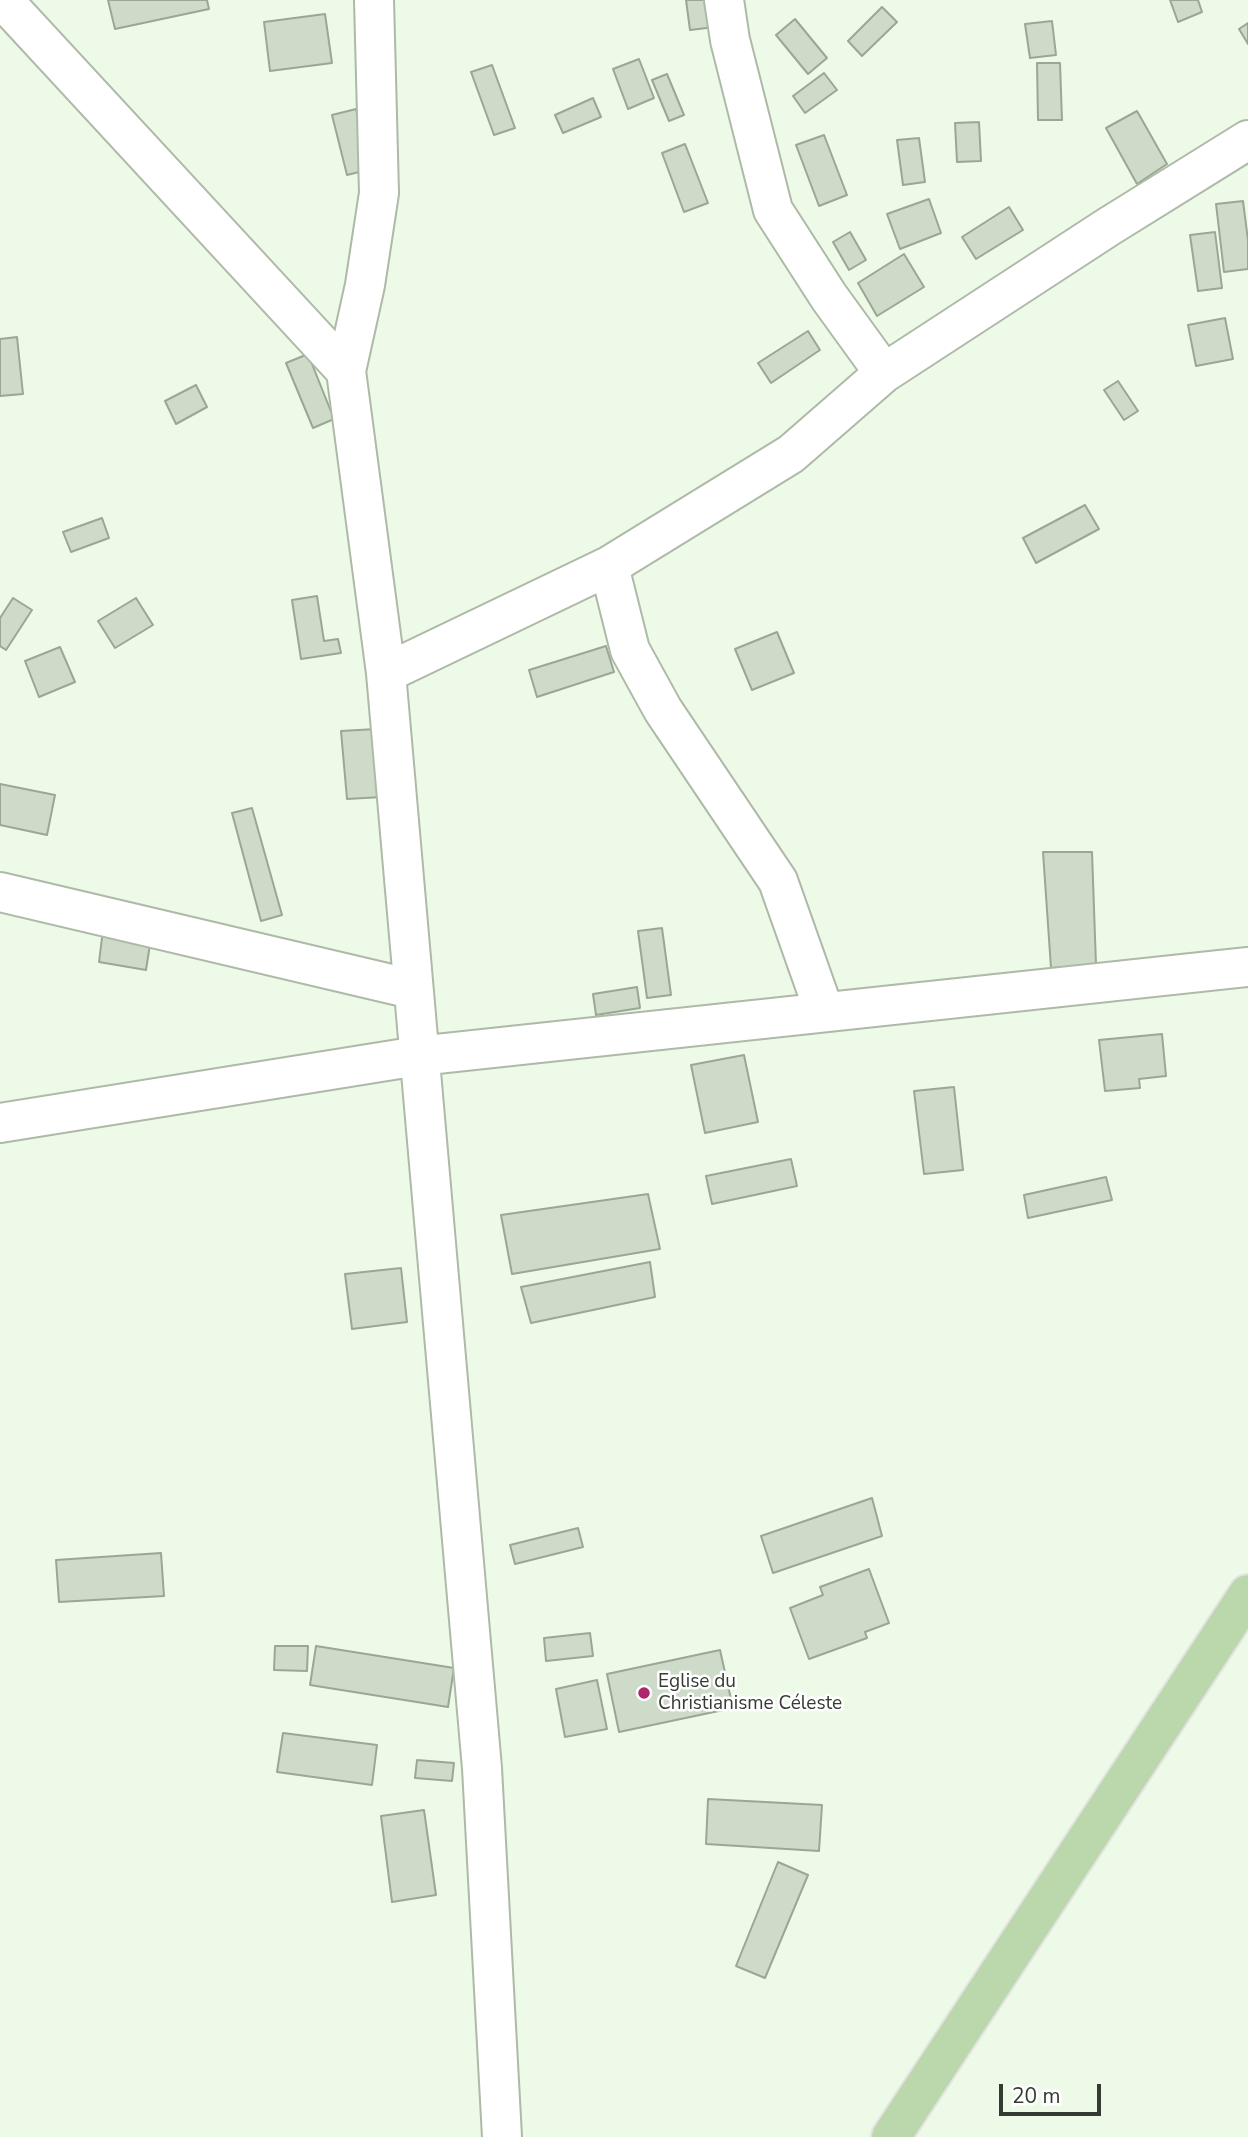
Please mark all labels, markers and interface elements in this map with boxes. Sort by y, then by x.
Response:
place label: Eglise du Christianisme Céleste [658,1671,842,1715]
marker: Eglise du Christianisme Céleste [636,1685,652,1701]
scale bar [1003,2070,1104,2114]
text: 20 m [1012,2082,1061,2110]

